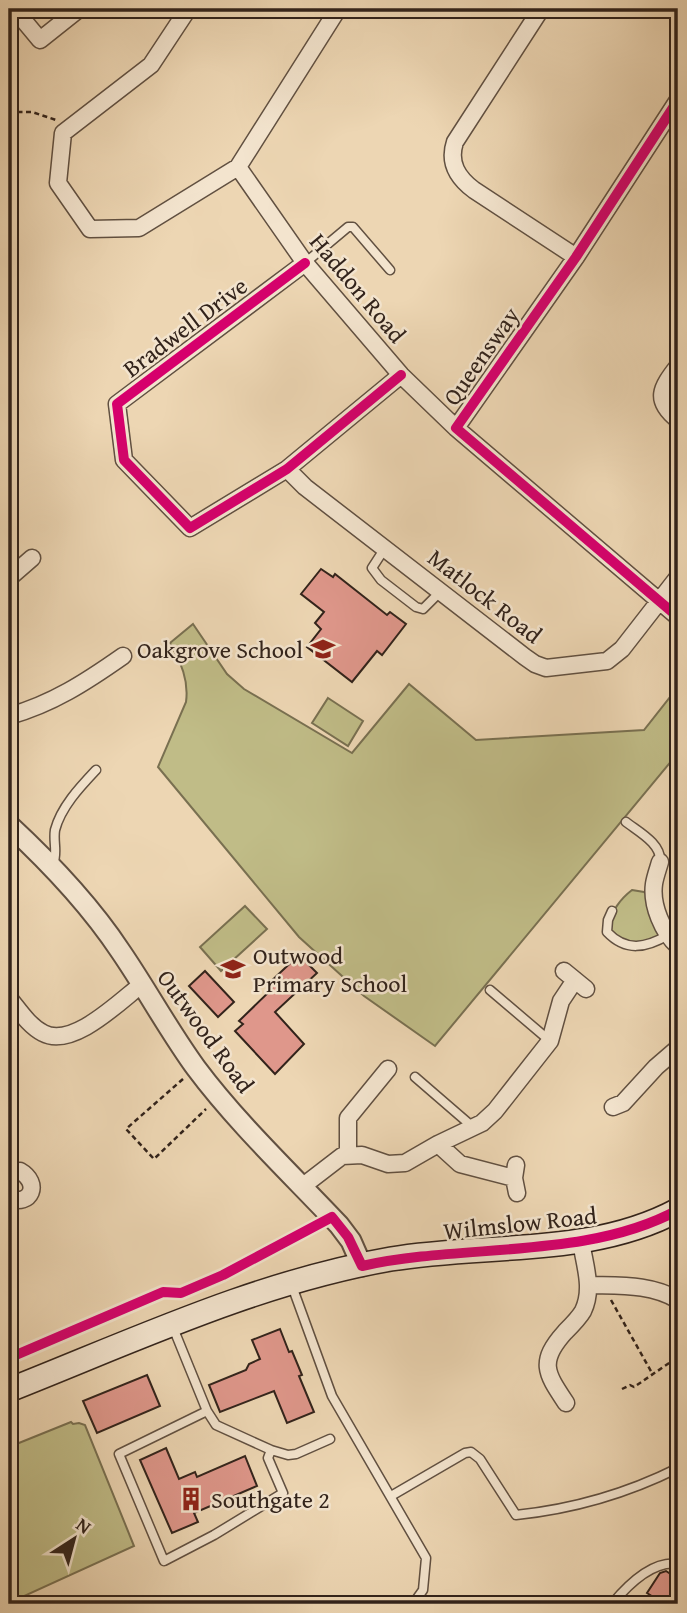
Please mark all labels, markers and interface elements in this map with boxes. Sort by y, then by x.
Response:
street label: Haddon Road [301,225,415,351]
street label: Bradwell Drive [115,269,255,385]
street label: Queensway [434,300,528,412]
street label: Matlock Road [420,540,550,652]
place label: Oakgrove School [137,632,303,667]
school or university icon: Oakgrove School [309,635,337,663]
place label: Outwood Primary School [253,938,408,1001]
school or university icon: Outwood Primary School [219,955,247,983]
street label: Outwood Road [149,962,263,1100]
street label: Wilmslow Road [442,1198,599,1248]
place label: Southgate 2 [211,1482,330,1517]
building icon: Southgate 2 [177,1485,205,1513]
north arrow [38,1504,108,1574]
text: N [71,1510,98,1540]

